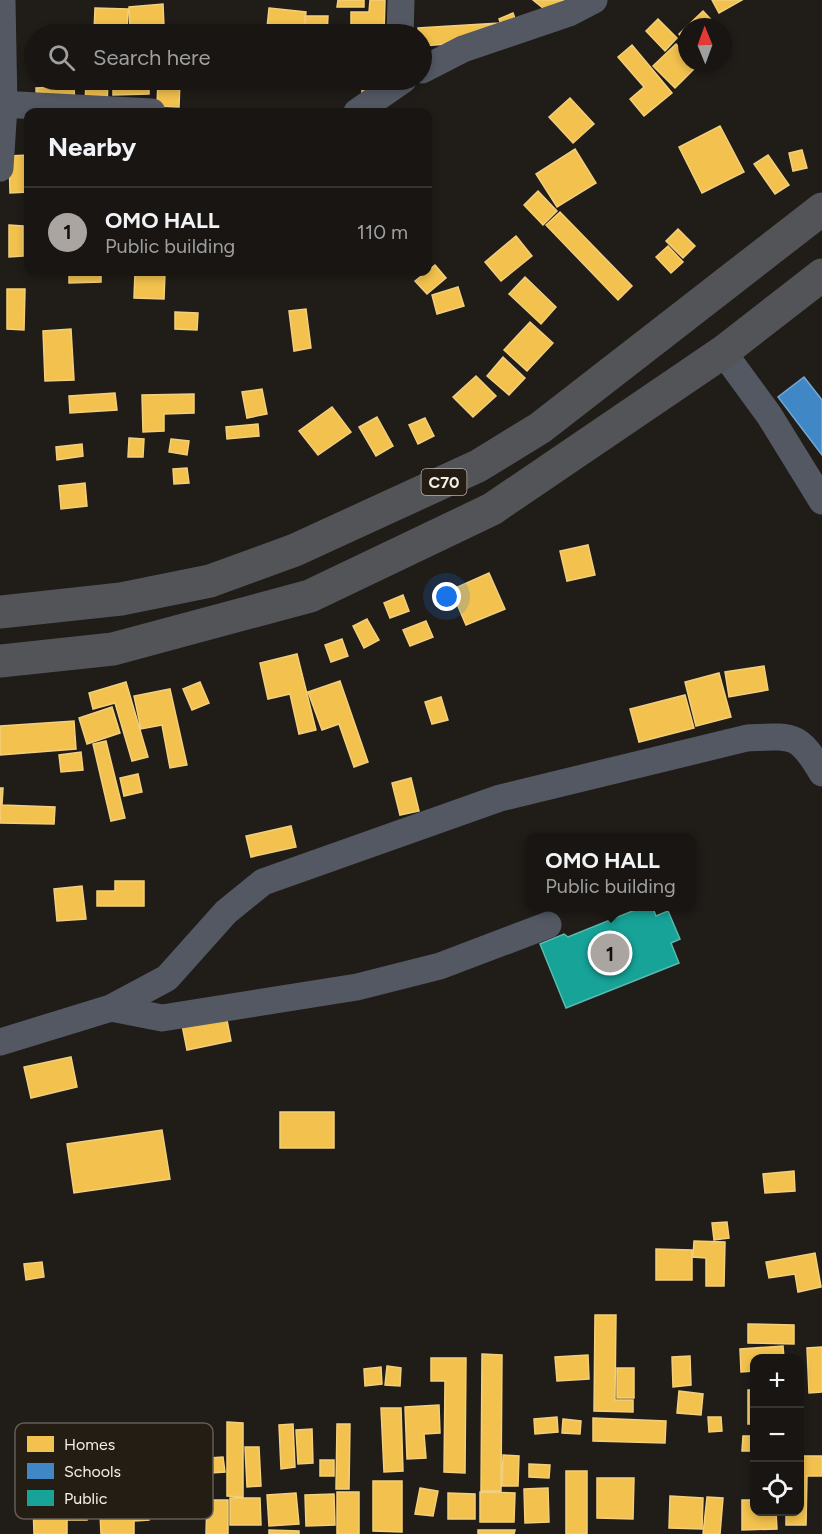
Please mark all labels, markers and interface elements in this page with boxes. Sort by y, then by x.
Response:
north arrow [678,18,732,72]
search box [24,24,432,90]
icon: search [45,41,78,74]
text: Search here [93,44,211,71]
text: Nearby [48,131,136,163]
text: OMO HALL [105,207,220,234]
text: 1 [63,220,72,244]
text: 110 m [357,220,408,244]
text: Public building [105,234,235,258]
road number: C70 [422,469,466,495]
your location [432,582,461,611]
popup [525,833,696,911]
text: OMO HALL [545,847,660,874]
text: Public building [545,874,676,898]
pin: 1 [590,930,630,976]
map controls [750,1354,804,1516]
button: + [750,1354,804,1408]
button: − [750,1408,804,1462]
legend [15,1423,213,1519]
text: Homes [64,1435,115,1454]
text: Schools [64,1462,121,1481]
button: locate [750,1462,804,1516]
text: Public [64,1489,108,1508]

